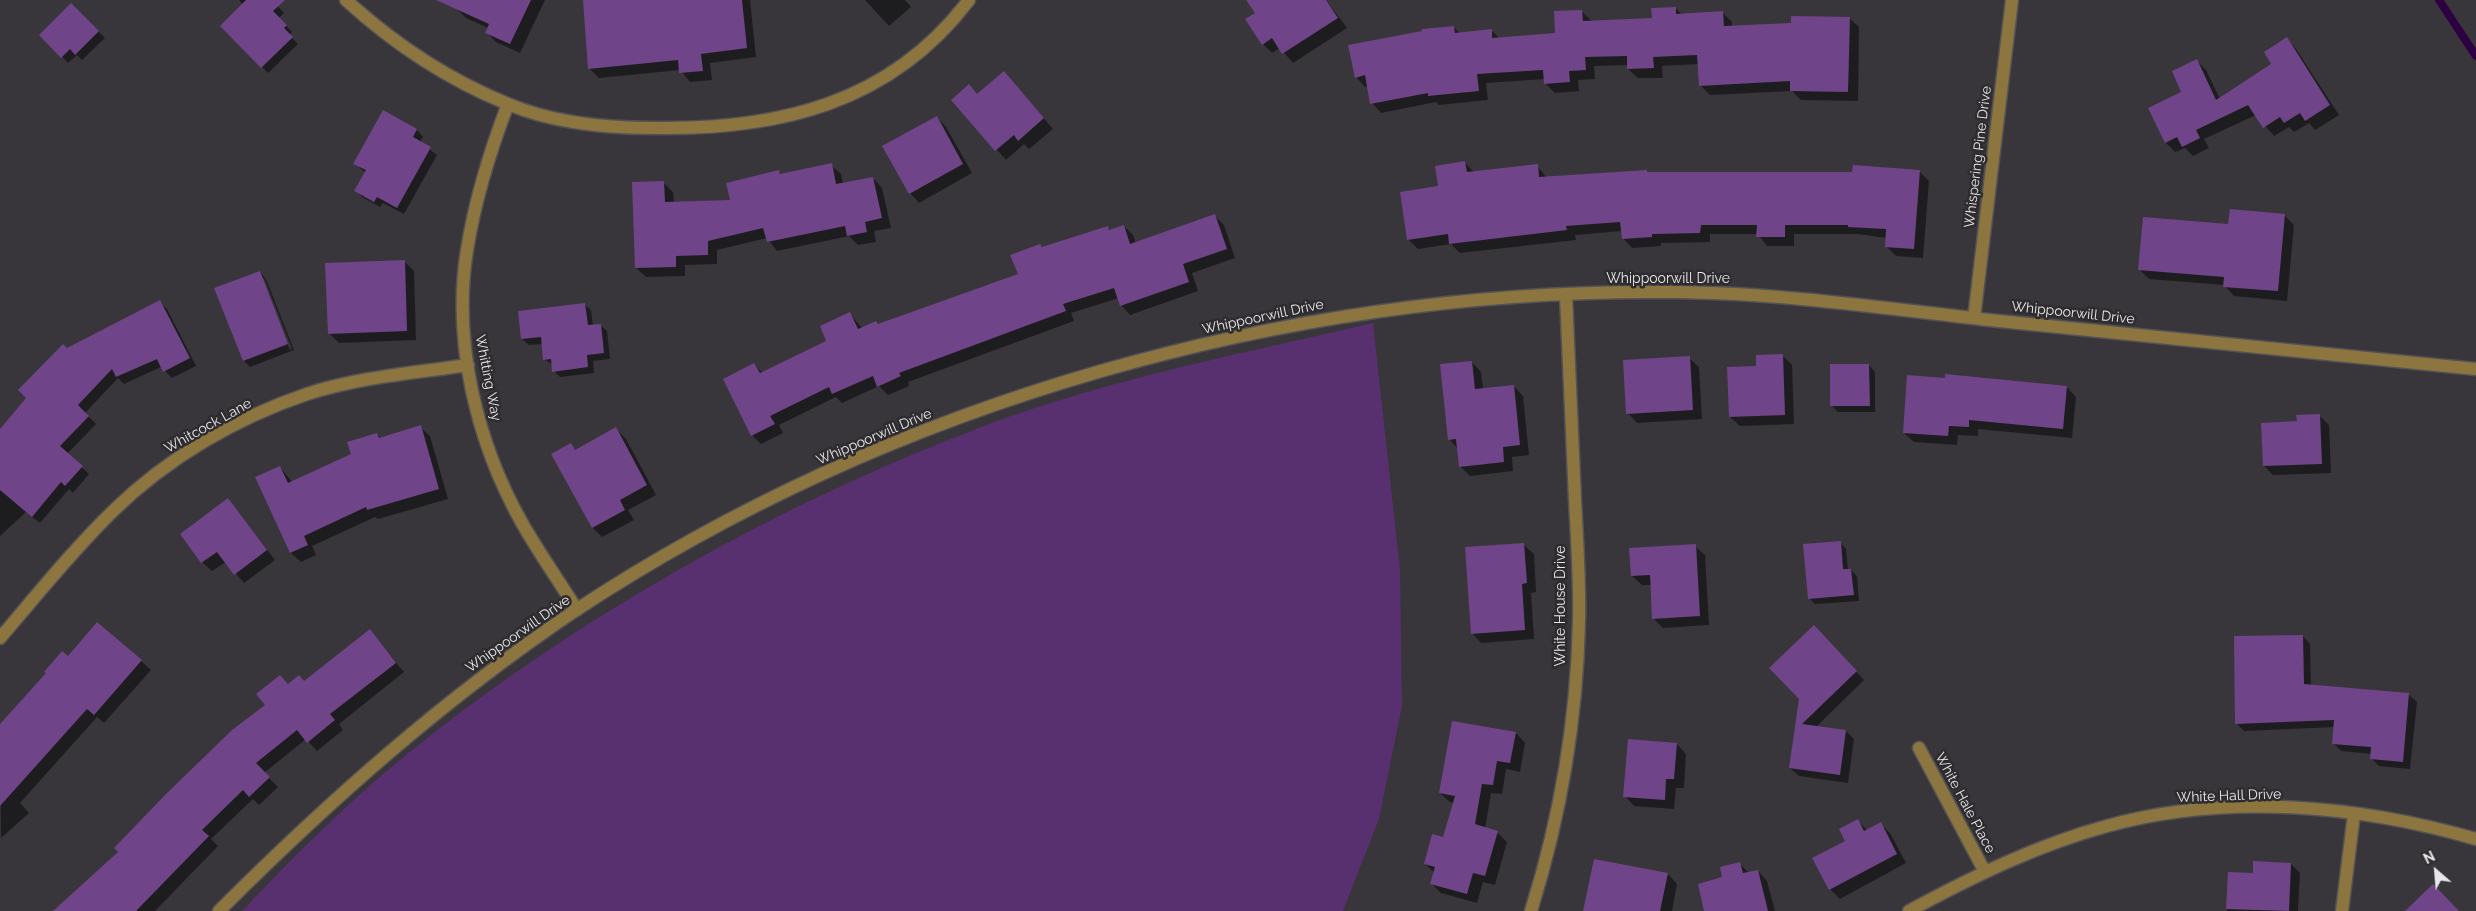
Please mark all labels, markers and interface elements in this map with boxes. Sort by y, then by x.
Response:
street label: Whispering Pine Drive [1961,85,1995,229]
street label: Whippoorwill Drive [1606,271,1730,287]
street label: Whippoorwill Drive [1201,296,1325,338]
street label: Whippoorwill Drive [2011,298,2135,328]
street label: Whitting Way [471,333,505,423]
street label: Whitcock Lane [161,395,255,457]
street label: Whippoorwill Drive [814,405,934,469]
street label: White House Drive [1553,545,1569,667]
street label: Whippoorwill Drive [463,592,573,676]
street label: White Hale Place [1931,750,1999,856]
street label: White Hall Drive [2176,786,2282,806]
north arrow [2411,846,2461,896]
text: N [2421,848,2438,867]

